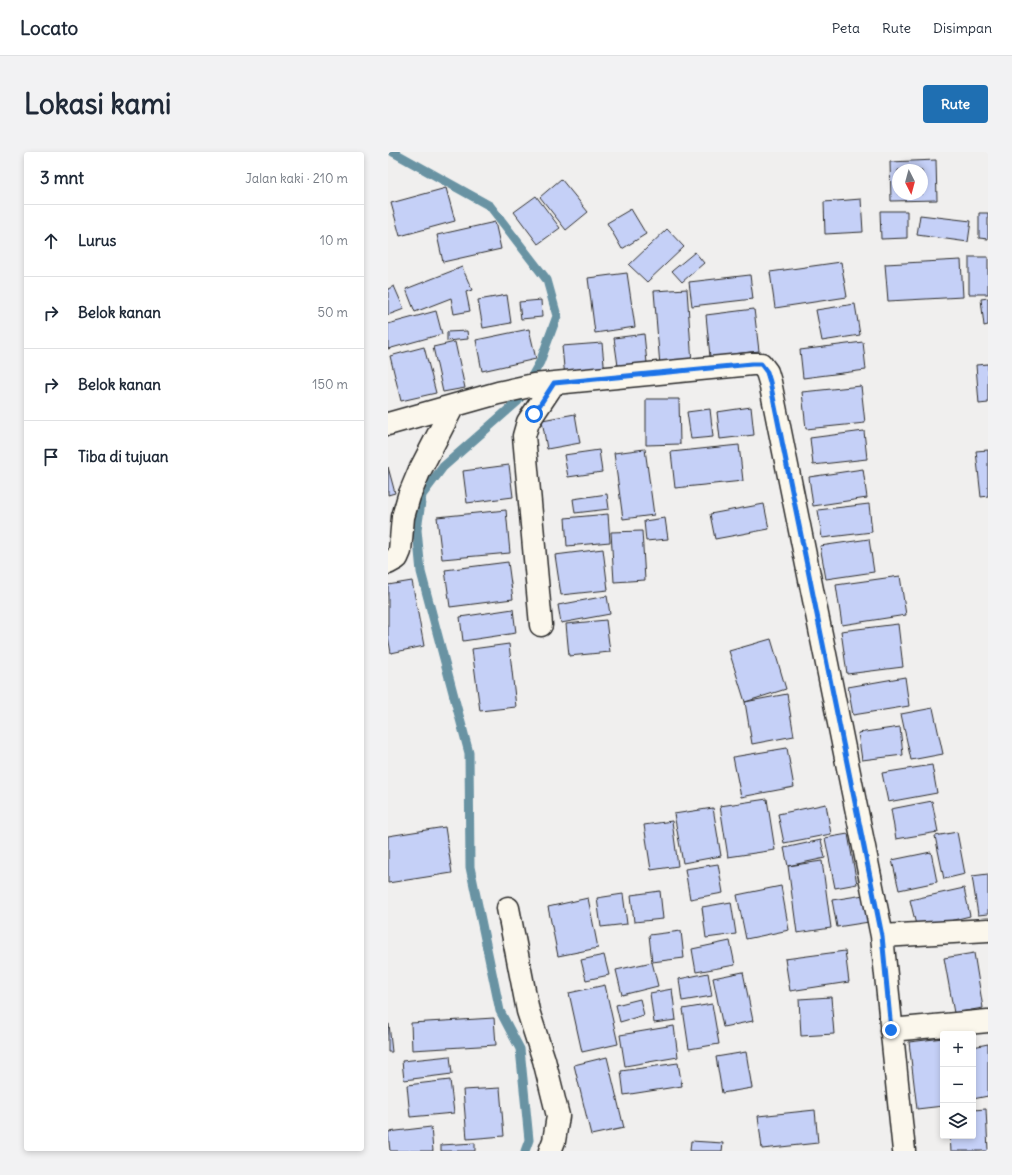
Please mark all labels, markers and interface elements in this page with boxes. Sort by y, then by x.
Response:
text: Locato [20,16,78,40]
text: Peta [832,19,860,37]
text: Rute [882,19,911,37]
text: Disimpan [933,19,992,37]
button: Rute [923,85,988,123]
text: Lokasi kami [24,86,171,122]
north arrow [892,164,928,200]
text: 3 mnt [40,167,84,189]
text: Jalan kaki · 210 m [245,170,348,187]
icon: ahead [40,230,62,252]
text: Lurus [78,231,116,250]
text: 10 m [320,232,348,249]
icon: right [40,302,62,324]
text: Belok kanan [78,303,161,322]
text: 50 m [317,304,348,321]
icon: right [40,374,62,396]
text: Belok kanan [78,375,161,394]
text: 150 m [312,376,348,393]
route start [525,405,543,423]
icon: arrive [40,446,62,468]
text: Tiba di tujuan [78,447,168,466]
route end [882,1021,900,1039]
map controls [940,1031,976,1139]
button: + [940,1031,976,1067]
button: − [940,1067,976,1103]
button: layers [940,1103,976,1139]

